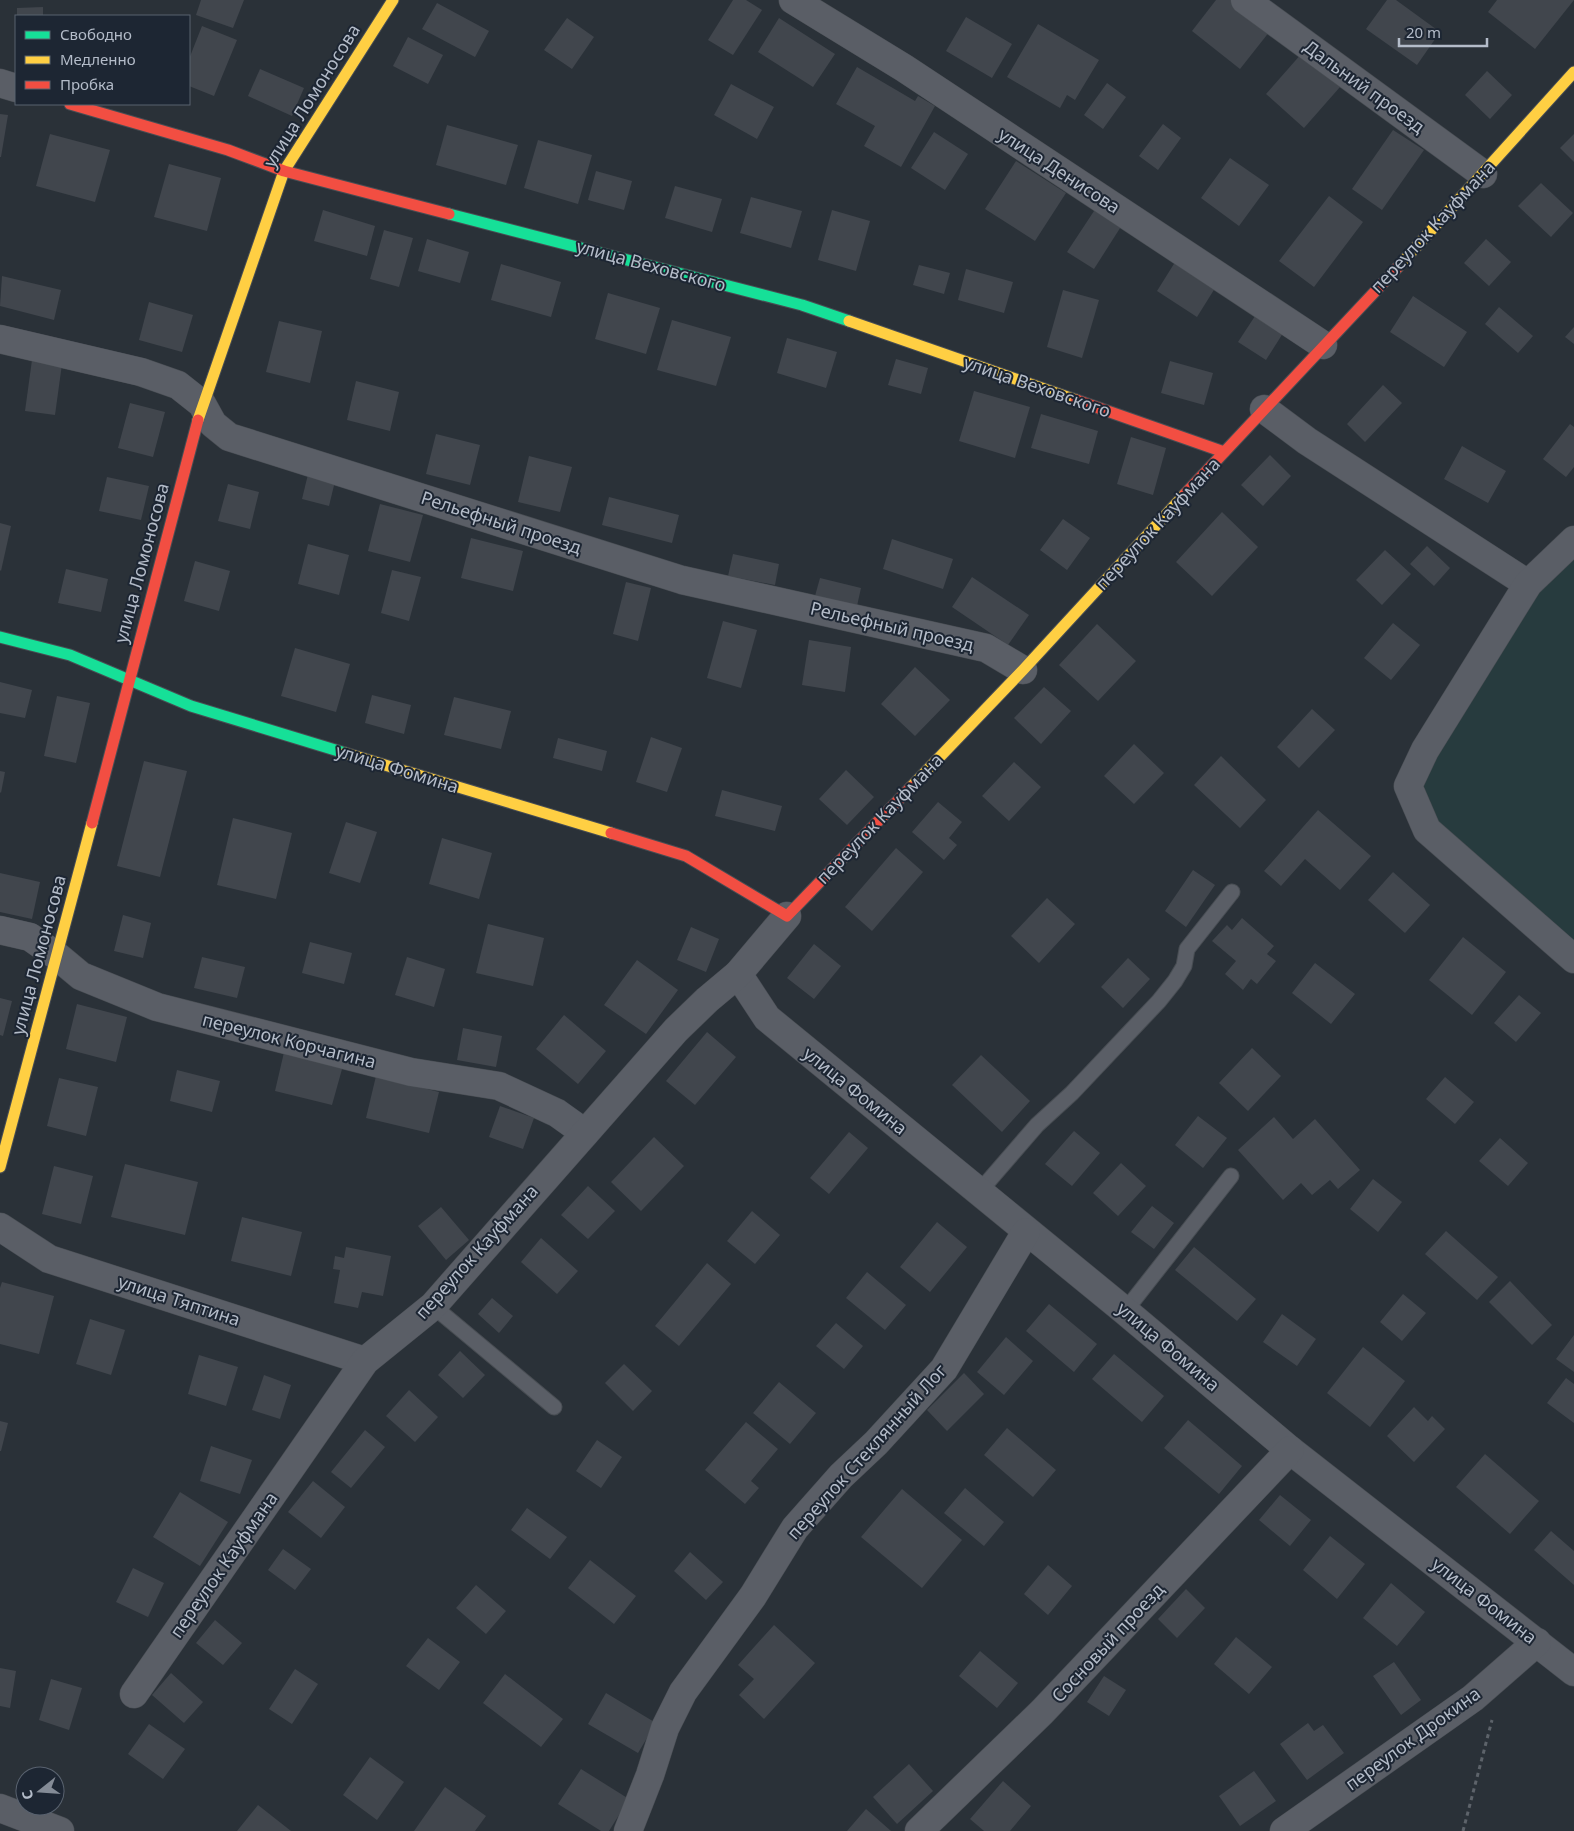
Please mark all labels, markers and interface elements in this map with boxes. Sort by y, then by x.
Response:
legend [15,15,190,105]
scale bar [1399,15,1486,47]
street label: улица Ломоносова [257,19,365,172]
text: 20 m [1406,22,1441,42]
text: Свободно [60,24,132,44]
street label: Дальний проезд [1299,34,1430,138]
text: Медленно [60,49,136,69]
text: Пробка [60,74,114,94]
street label: улица Денисова [994,122,1125,218]
street label: переулок Кауфмана [1365,155,1500,298]
street label: улица Веховского [574,234,729,297]
street label: улица Веховского [961,350,1114,422]
street label: переулок Кауфмана [1090,452,1225,595]
street label: улица Ломоносова [108,480,174,645]
street label: Рельефный проезд [418,485,584,559]
street label: Рельефный проезд [808,596,976,657]
street label: улица Фомина [333,738,462,798]
street label: переулок Кауфмана [811,748,948,889]
street label: улица Ломоносова [5,872,71,1037]
street label: переулок Корчагина [200,1007,378,1073]
street label: улица Фомина [799,1041,913,1140]
street label: переулок Кауфмана [410,1179,543,1323]
street label: улица Тяптина [115,1269,243,1331]
street label: улица Фомина [1112,1296,1225,1396]
street label: переулок Стеклянный Лог [781,1359,951,1544]
street label: переулок Кауфмана [164,1487,283,1642]
street label: улица Фомина [1427,1552,1542,1649]
street label: Сосновый проезд [1046,1578,1169,1707]
street label: переулок Дрокина [1340,1681,1485,1795]
north arrow [15,1766,65,1816]
text: С [17,1788,37,1802]

